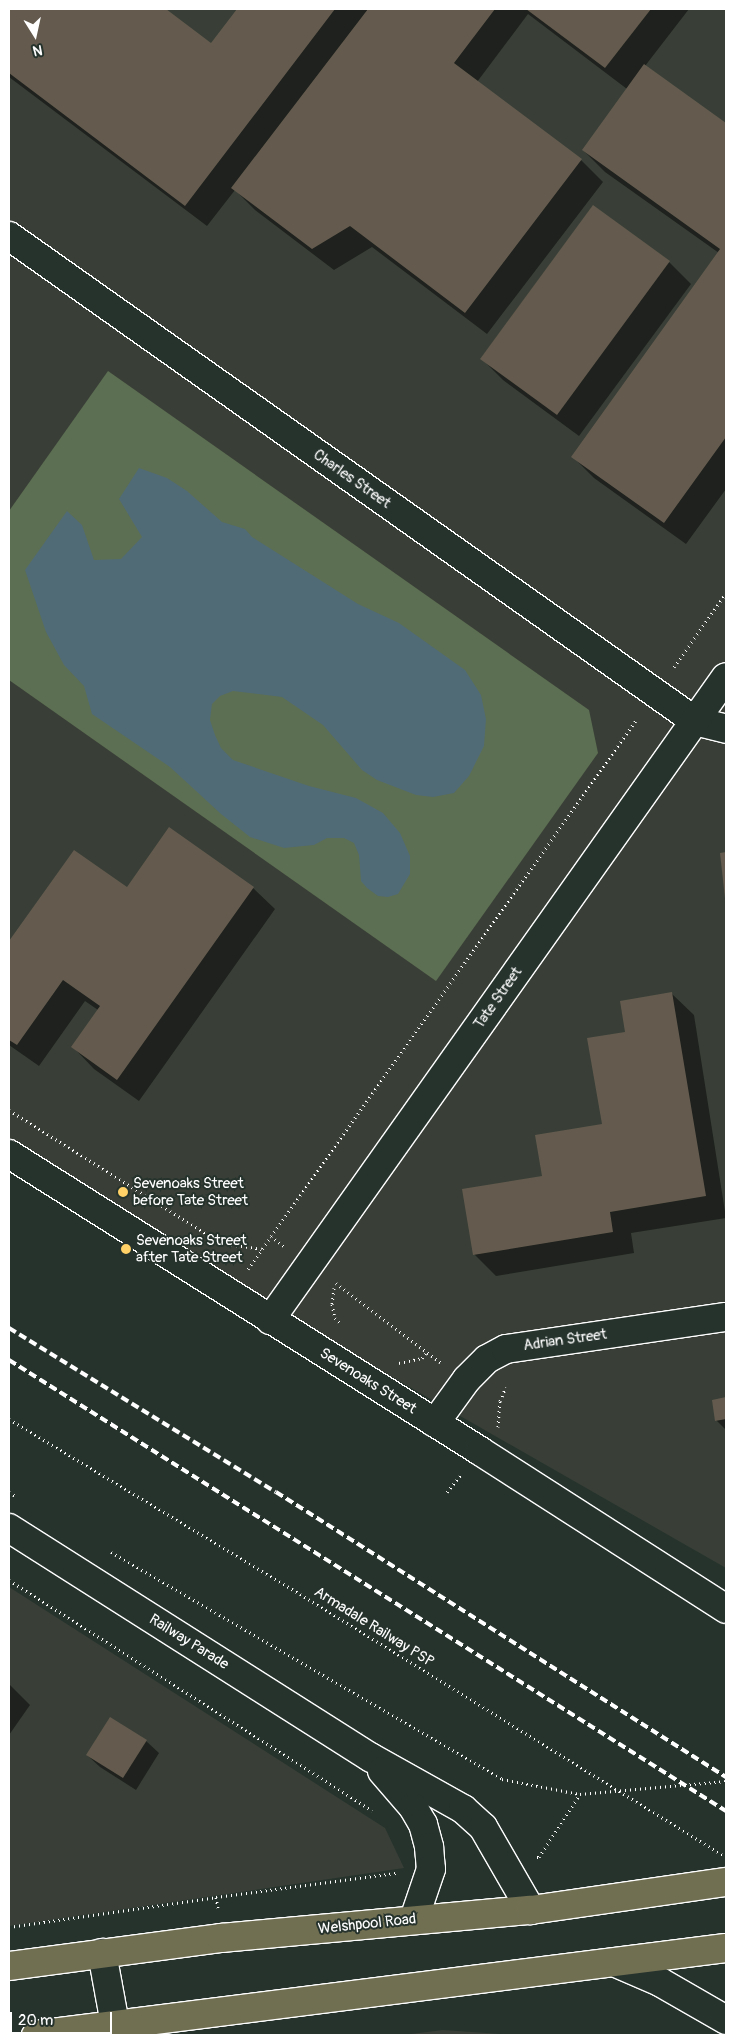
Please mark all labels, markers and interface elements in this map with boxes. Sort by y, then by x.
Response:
north arrow [10,10,60,60]
text: N [32,41,44,59]
street label: Charles Street [310,446,394,512]
street label: Tate Street [470,964,526,1032]
place label: Sevenoaks Street before Tate Street [133,1174,248,1209]
marker: Sevenoaks Street before Tate Street [117,1186,129,1198]
place label: Sevenoaks Street after Tate Street [136,1231,247,1266]
marker: Sevenoaks Street after Tate Street [120,1243,132,1255]
street label: Adrian Street [522,1325,608,1355]
street label: Sevenoaks Street [316,1344,420,1418]
street label: Armadale Railway PSP [311,1583,437,1671]
street label: Railway Parade [146,1610,232,1674]
street label: Welshpool Road [317,1910,417,1938]
scale bar [12,2002,115,2034]
text: 20 m [18,2011,53,2030]

